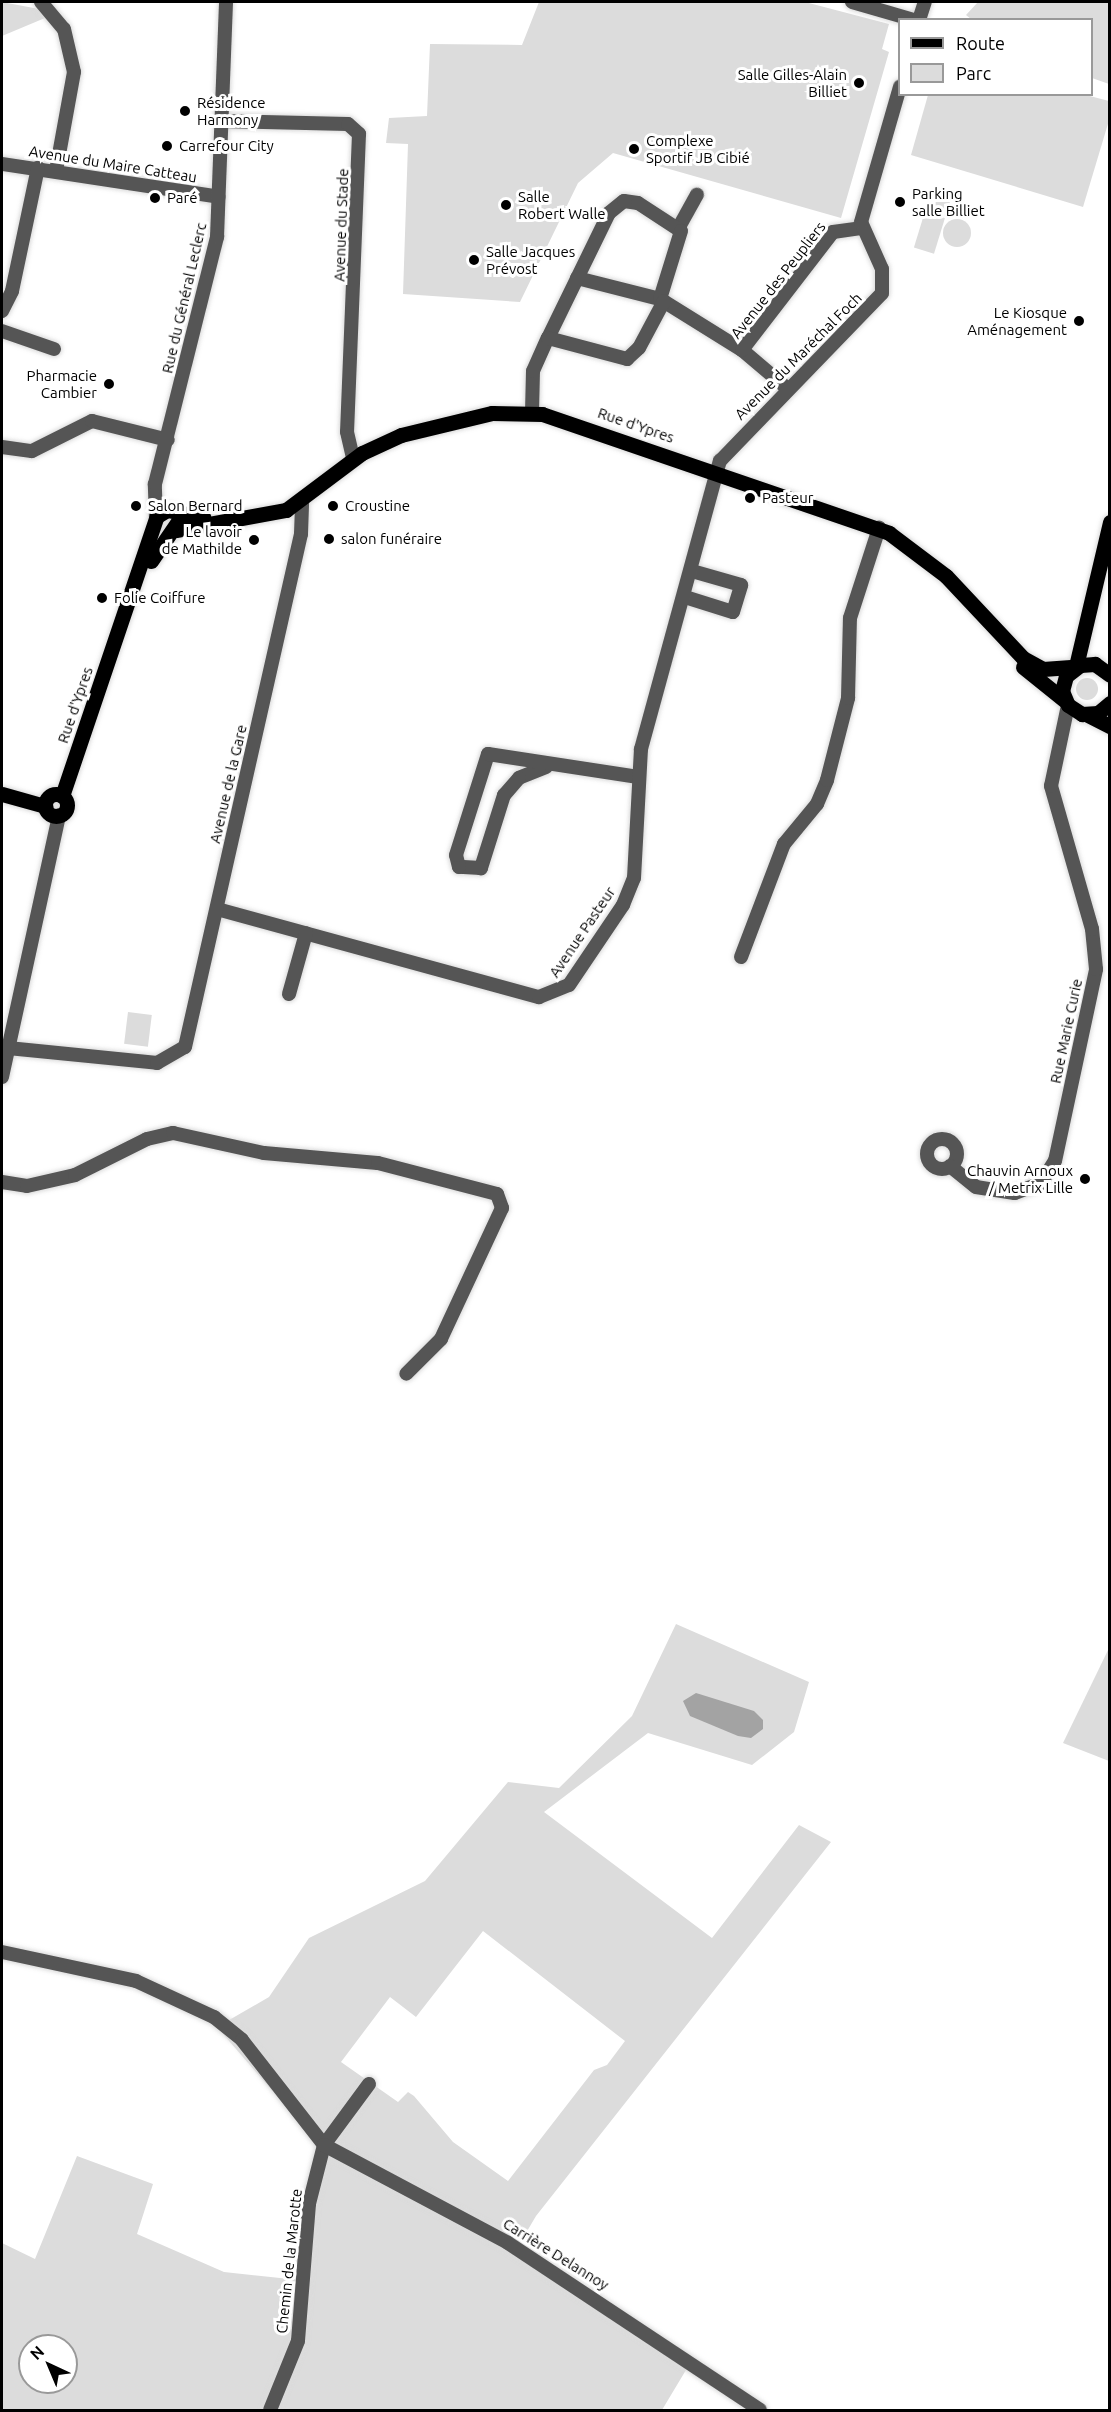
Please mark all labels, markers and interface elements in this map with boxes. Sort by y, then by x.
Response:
legend [898,18,1093,96]
text: Route [956,33,1005,53]
text: Parc [956,63,991,83]
place label: Salle Gilles-Alain Billiet [738,65,847,100]
marker: Salle Gilles-Alain Billiet [852,76,866,90]
place label: Résidence Harmony [197,93,266,128]
marker: Résidence Harmony [178,104,192,118]
place label: Complexe Sportif JB Cibié [646,131,750,166]
place label: Carrefour City [179,137,274,155]
marker: Carrefour City [160,139,174,153]
street label: Avenue du Maire Catteau [28,142,198,186]
marker: Complexe Sportif JB Cibié [627,142,641,156]
street label: Avenue du Stade [330,168,352,282]
place label: Parking salle Billiet [912,184,985,219]
place label: Salle Robert Walle [518,187,606,222]
place label: Paré [167,189,197,207]
marker: Paré [148,191,162,205]
marker: Parking salle Billiet [893,195,907,209]
marker: Salle Robert Walle [499,198,513,212]
street label: Avenue des Peupliers [727,218,829,342]
street label: Rue du Général Leclerc [158,221,210,375]
place label: Salle Jacques Prévost [486,242,575,277]
marker: Salle Jacques Prévost [467,253,481,267]
street label: Avenue du Maréchal Foch [731,289,865,423]
place label: Le Kiosque Aménagement [967,303,1067,338]
marker: Le Kiosque Aménagement [1072,314,1086,328]
place label: Pharmacie Cambier [27,366,97,401]
marker: Pharmacie Cambier [102,377,116,391]
street label: Rue d'Ypres [595,404,677,446]
place label: Pasteur [762,489,813,507]
marker: Pasteur [743,491,757,505]
place label: Salon Bernard [148,497,242,515]
place label: Croustine [345,497,410,515]
marker: Salon Bernard [129,499,143,513]
marker: Croustine [326,499,340,513]
place label: Le lavoir de Mathilde [162,522,242,557]
place label: salon funéraire [341,530,442,548]
marker: salon funéraire [322,532,336,546]
marker: Le lavoir de Mathilde [247,533,261,547]
place label: Folie Coiffure [114,589,205,607]
marker: Folie Coiffure [95,591,109,605]
street label: Rue d'Ypres [54,664,96,746]
street label: Avenue de la Gare [206,723,250,845]
street label: Avenue Pasteur [545,883,619,981]
street label: Rue Marie Curie [1046,977,1086,1085]
place label: Chauvin Arnoux / Metrix Lille [967,1161,1073,1196]
marker: Chauvin Arnoux / Metrix Lille [1078,1172,1092,1186]
street label: Chemin de la Marotte [272,2188,306,2334]
street label: Carrière Delannoy [500,2214,612,2294]
north arrow [18,2334,78,2394]
text: N [26,2342,47,2363]

